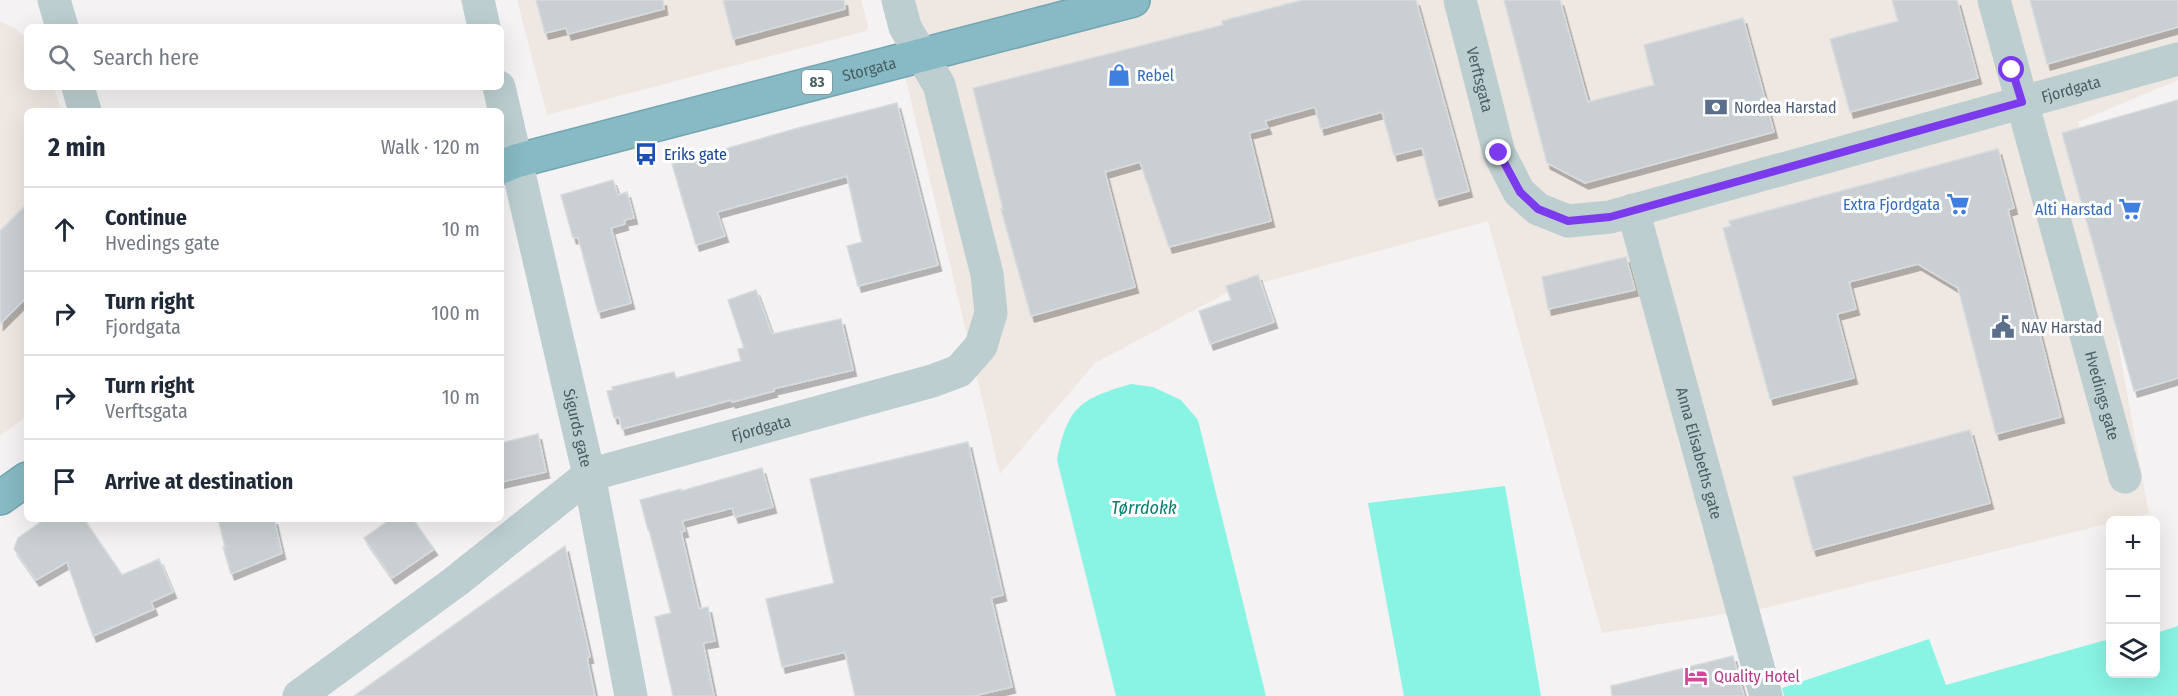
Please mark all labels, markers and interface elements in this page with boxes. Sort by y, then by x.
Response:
search box [24,24,504,90]
icon: search [45,41,78,74]
text: Search here [93,44,199,71]
street label: Verftsgata [1462,45,1497,114]
street label: Storgata [840,53,898,85]
route start [1998,56,2024,82]
shop icon: Rebel [1106,62,1132,88]
place label: Rebel [1137,66,1174,85]
road number: 83 [802,70,832,94]
street label: Fjordgata [2039,72,2103,107]
bank icon: Nordea Harstad [1703,94,1729,120]
place label: Nordea Harstad [1734,98,1836,117]
text: 2 min [48,132,106,163]
text: Walk · 120 m [381,135,480,159]
route end [1485,139,1511,165]
bus stop icon: Eriks gate [633,141,659,167]
place label: Eriks gate [664,145,727,164]
supermarket icon: Extra Fjordgata [1945,191,1971,217]
place label: Extra Fjordgata [1843,195,1940,214]
supermarket icon: Alti Harstad [2117,196,2143,222]
place label: Alti Harstad [2035,200,2112,219]
text: Continue [105,204,187,231]
icon: ahead [48,213,81,246]
text: 10 m [442,217,480,241]
text: Hvedings gate [105,231,220,255]
text: Turn right [105,288,194,315]
icon: right [48,297,81,330]
text: 100 m [431,301,480,325]
public building icon: NAV Harstad [1990,314,2016,340]
text: Fjordgata [105,315,181,339]
place label: NAV Harstad [2021,318,2102,337]
street label: Hvedings gate [2081,349,2123,442]
text: Turn right [105,372,194,399]
icon: right [48,381,81,414]
text: 10 m [442,385,480,409]
street label: Anna Elisabeths gate [1672,385,1726,521]
street label: Sigurds gate [559,387,596,469]
text: Verftsgata [105,399,188,423]
street label: Fjordgata [729,411,793,446]
icon: arrive [48,465,81,498]
text: Arrive at destination [105,468,293,495]
water label: Tørrdokk [1111,497,1177,519]
map controls [2106,516,2160,678]
button: + [2106,516,2160,570]
button: − [2106,570,2160,624]
button: layers [2106,624,2160,678]
hotel icon: Quality Hotel [1683,663,1709,689]
place label: Quality Hotel [1714,667,1800,686]

